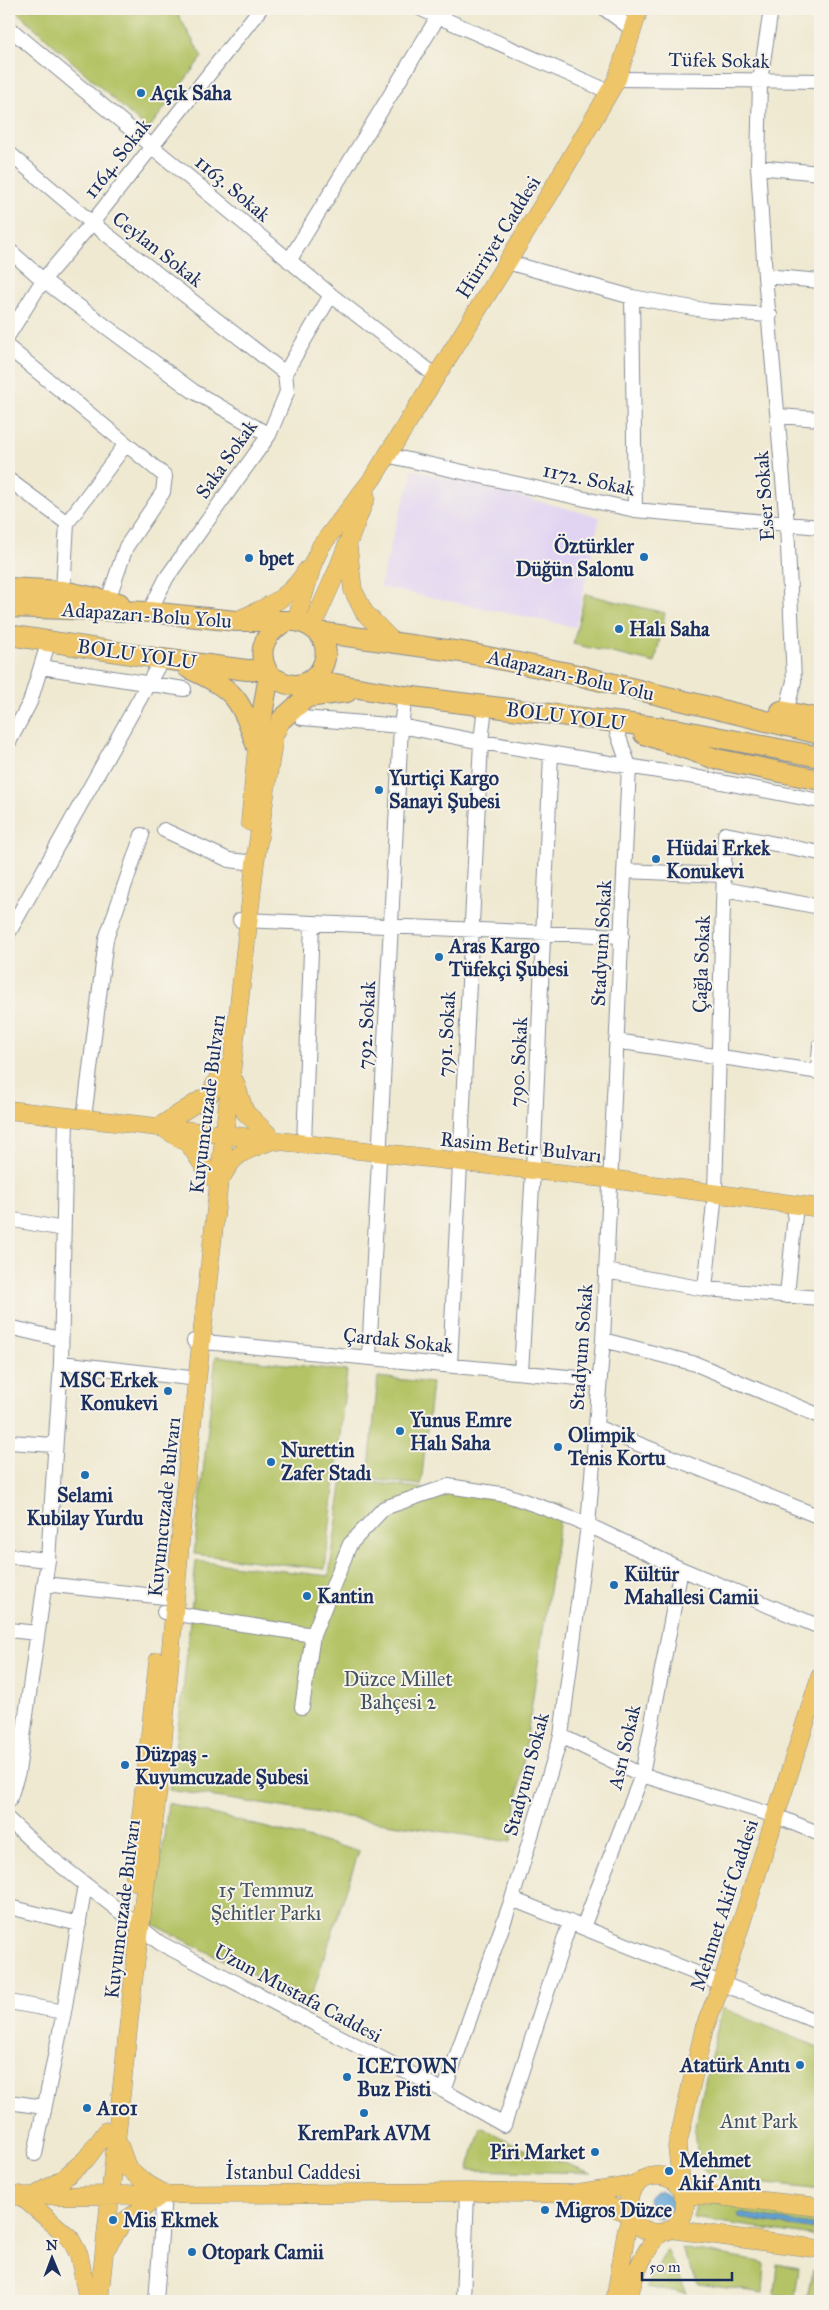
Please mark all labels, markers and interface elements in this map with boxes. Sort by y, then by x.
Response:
street label: Tüfek Sokak [668,47,771,73]
place label: Açık Saha [149,81,232,106]
marker: Açık Saha [135,87,147,99]
street label: 1164. Sokak [78,113,156,203]
street label: 1163. Sokak [190,150,276,227]
street label: Hürriyet Caddesi [451,171,546,303]
street label: Ceylan Sokak [108,206,209,292]
street label: Saka Sokak [190,414,262,503]
street label: Eser Sokak [749,449,779,542]
street label: 1172. Sokak [541,458,638,501]
place label: Öztürkler Düğün Salonu [516,533,634,582]
place label: bpet [258,546,295,571]
marker: Öztürkler Düğün Salonu [638,551,650,563]
marker: bpet [243,552,255,564]
street label: Adapazarı-Bolu Yolu [60,597,233,633]
place label: Halı Saha [629,617,710,641]
marker: Halı Saha [613,623,625,635]
street label: BOLU YOLU [76,634,198,674]
street label: Adapazarı-Bolu Yolu [484,644,657,706]
street label: BOLU YOLU [505,697,627,735]
place label: Yurtiçi Kargo Sanayi Şubesi [388,766,501,814]
marker: Yurtiçi Kargo Sanayi Şubesi [373,784,385,796]
place label: Hüdai Erkek Konukevi [666,836,771,883]
marker: Hüdai Erkek Konukevi [650,853,662,865]
street label: Stadyum Sokak [586,878,616,1007]
street label: Çağla Sokak [687,914,716,1014]
place label: Aras Kargo Tüfekçi Şubesi [447,934,569,982]
marker: Aras Kargo Tüfekçi Şubesi [433,951,445,963]
street label: 792. Sokak [352,979,380,1070]
street label: 791. Sokak [432,990,460,1078]
street label: Kuyumcuzade Bulvarı [184,1012,230,1195]
street label: 790. Sokak [504,1016,532,1108]
street label: Rasim Betir Bulvarı [439,1127,604,1167]
street label: Stadyum Sokak [565,1282,597,1411]
street label: Çardak Sokak [342,1322,455,1358]
place label: MSC Erkek Konukevi [60,1368,159,1415]
marker: MSC Erkek Konukevi [162,1385,174,1397]
place label: Yunus Emre Halı Saha [409,1408,512,1455]
street label: Kuyumcuzade Bulvarı [143,1415,185,1598]
place label: Olimpik Tenis Kortu [567,1423,666,1470]
marker: Yunus Emre Halı Saha [394,1425,406,1437]
place label: Nurettin Zafer Stadı [281,1438,372,1485]
marker: Olimpik Tenis Kortu [552,1441,564,1453]
marker: Nurettin Zafer Stadı [265,1456,277,1468]
marker: Selami Kubilay Yurdu [79,1469,91,1481]
place label: Selami Kubilay Yurdu [27,1483,144,1531]
place label: Kültür Mahallesi Camii [624,1562,759,1609]
marker: Kültür Mahallesi Camii [608,1579,620,1591]
place label: Kantin [317,1584,374,1608]
marker: Kantin [301,1590,313,1602]
park label: Düzce Millet Bahçesi 2 [343,1667,453,1714]
street label: Asrı Sokak [602,1701,646,1793]
street label: Stadyum Sokak [498,1709,554,1838]
place label: Düzpaş - Kuyumcuzade Şubesi [135,1742,309,1790]
marker: Düzpaş - Kuyumcuzade Şubesi [119,1759,131,1771]
street label: Mehmet Akif Caddesi [685,1816,763,1994]
street label: Kuyumcuzade Bulvarı [99,1817,145,2000]
park label: 15 Temmuz Şehitler Parkı [211,1878,322,1925]
street label: Uzun Mustafa Caddesi [210,1938,387,2048]
place label: Atatürk Anıtı [678,2053,790,2077]
place label: ICETOWN Buz Pisti [357,2054,458,2101]
marker: Atatürk Anıtı [794,2059,806,2071]
marker: ICETOWN Buz Pisti [341,2071,353,2083]
place label: A101 [95,2096,138,2120]
marker: A101 [81,2102,93,2114]
marker: KremPark AVM [358,2107,370,2119]
park label: Anıt Park [719,2109,798,2133]
place label: KremPark AVM [297,2121,431,2145]
place label: Piri Market [490,2140,586,2164]
marker: Piri Market [589,2146,601,2158]
place label: Mehmet Akif Anıtı [677,2148,761,2195]
street label: İstanbul Caddesi [225,2159,361,2184]
marker: Mehmet Akif Anıtı [663,2165,675,2177]
place label: Migros Düzce [555,2198,673,2223]
marker: Migros Düzce [539,2204,551,2216]
place label: Mis Ekmek [123,2208,219,2232]
marker: Mis Ekmek [107,2214,119,2226]
north arrow [28,2232,78,2282]
text: N [46,2237,58,2254]
place label: Otopark Camii [202,2240,324,2265]
marker: Otopark Camii [186,2246,198,2258]
scale bar [642,2250,732,2282]
text: 50 m [649,2258,681,2276]

